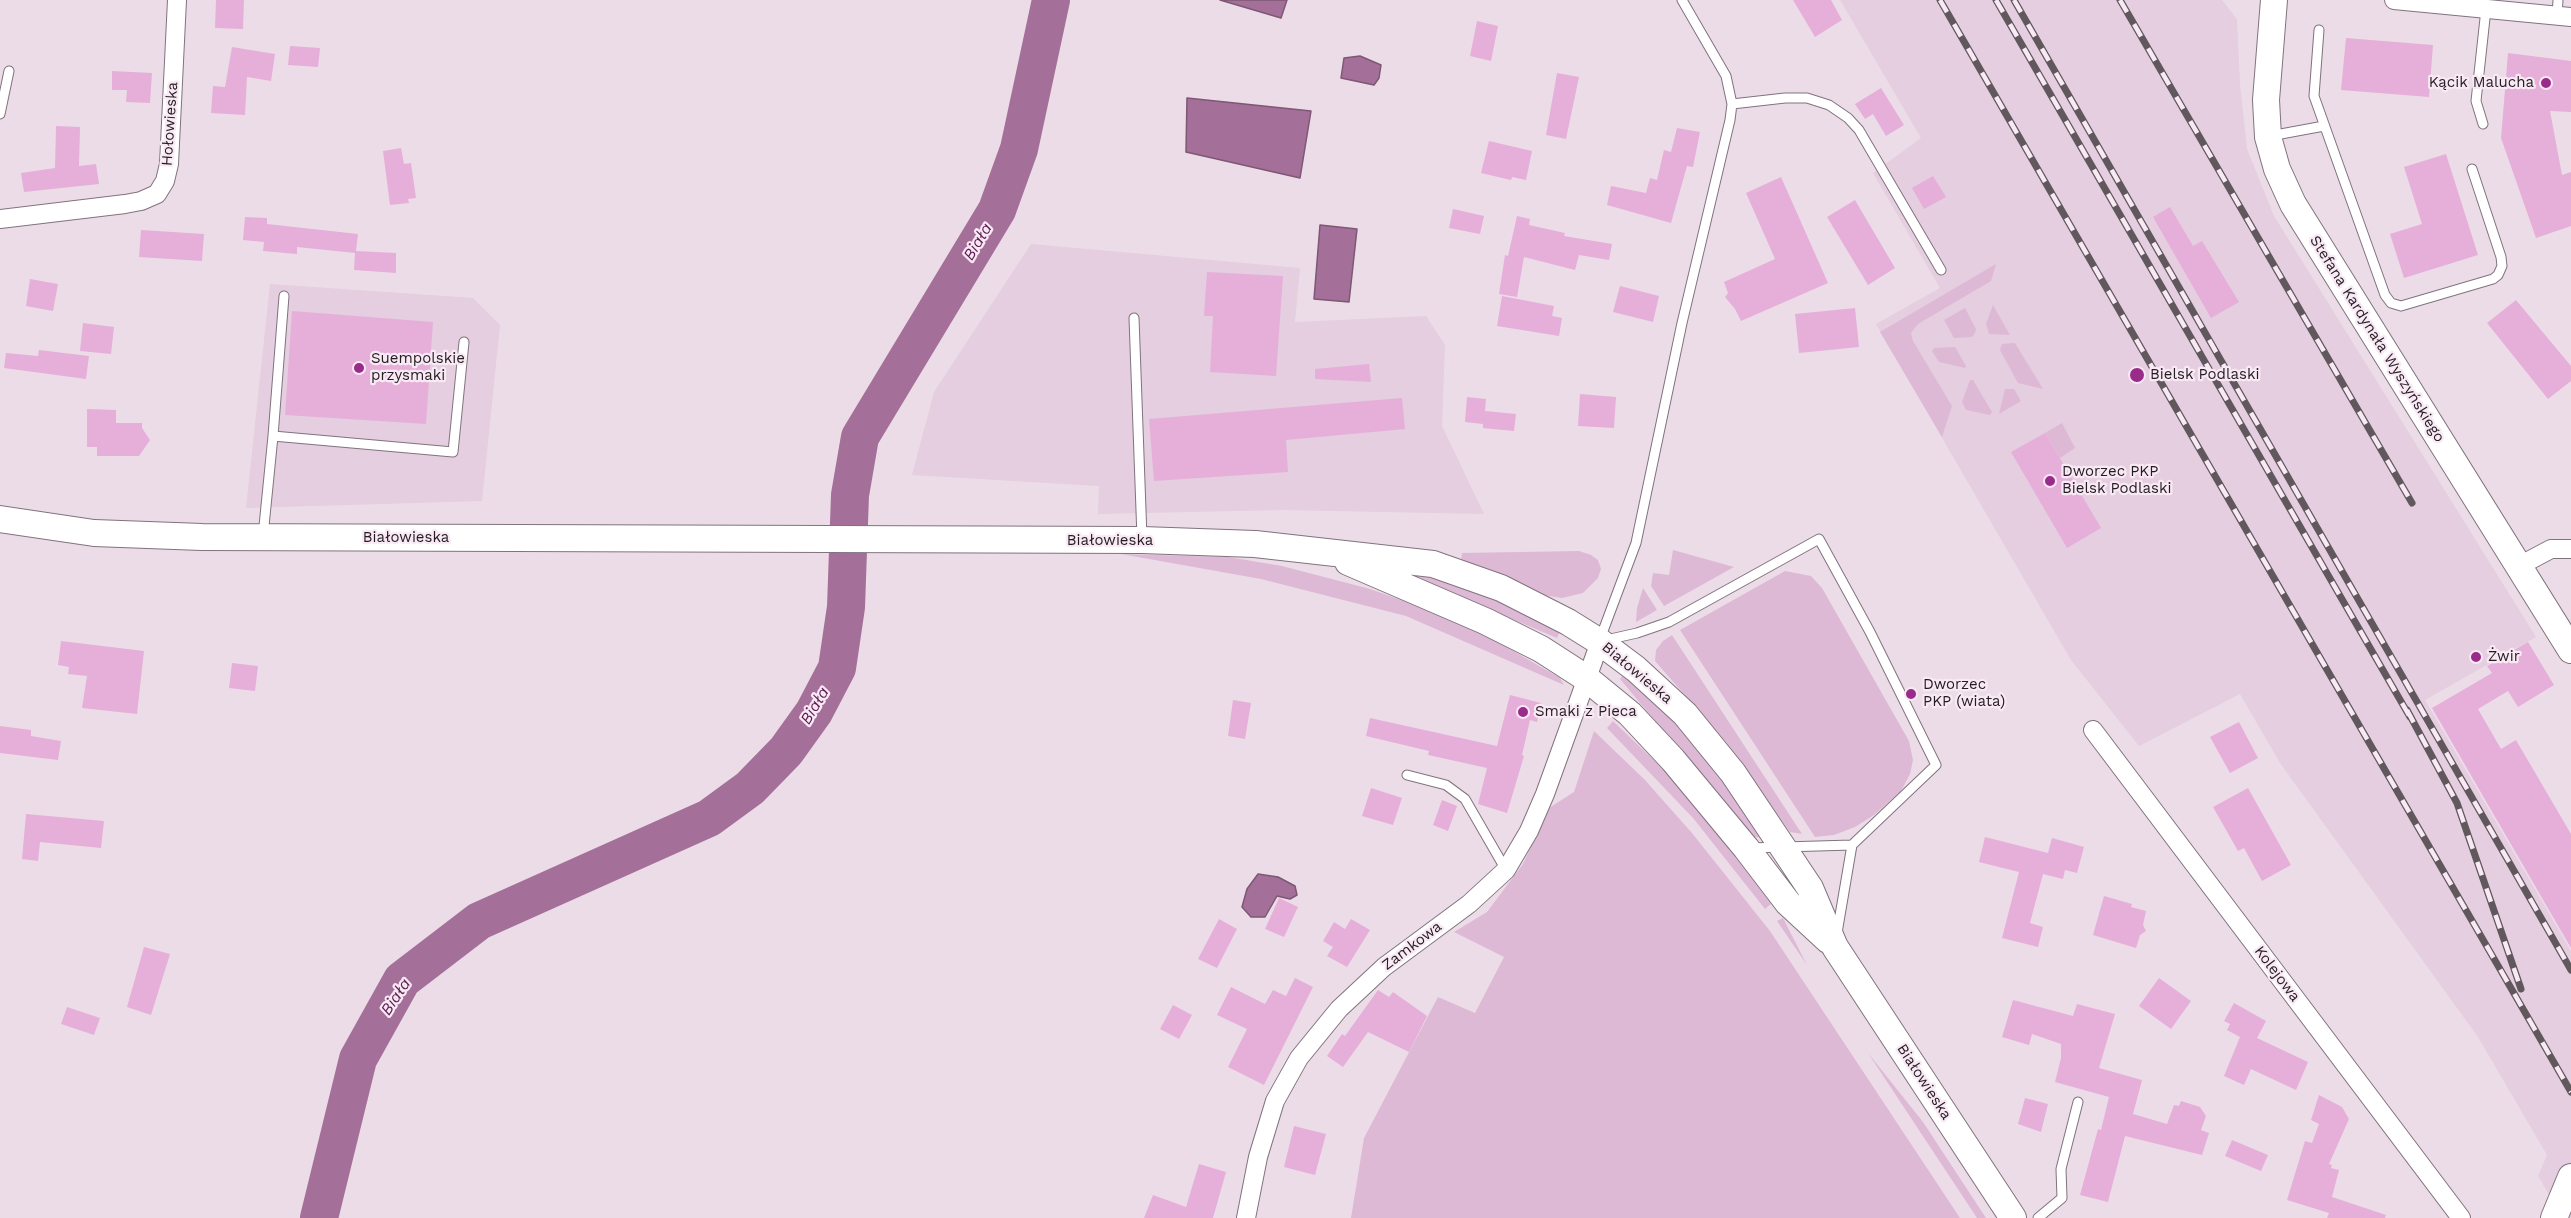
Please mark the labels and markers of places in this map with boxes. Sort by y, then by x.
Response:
place label: Kącik Malucha [2429,74,2534,92]
marker: Kącik Malucha [2539,76,2553,90]
place label: Suempolskie przysmaki [371,350,465,385]
marker: Suempolskie przysmaki [352,361,366,375]
marker: Bielsk Podlaski [2128,366,2146,384]
place label: Bielsk Podlaski [2150,366,2259,384]
place label: Dworzec PKP Bielsk Podlaski [2062,463,2171,498]
marker: Dworzec PKP Bielsk Podlaski [2043,474,2057,488]
place label: Żwir [2488,648,2520,666]
marker: Żwir [2469,650,2483,664]
place label: Dworzec PKP (wiata) [1923,676,2005,711]
marker: Dworzec PKP (wiata) [1904,687,1918,701]
place label: Smaki z Pieca [1535,703,1637,721]
marker: Smaki z Pieca [1516,705,1530,719]

